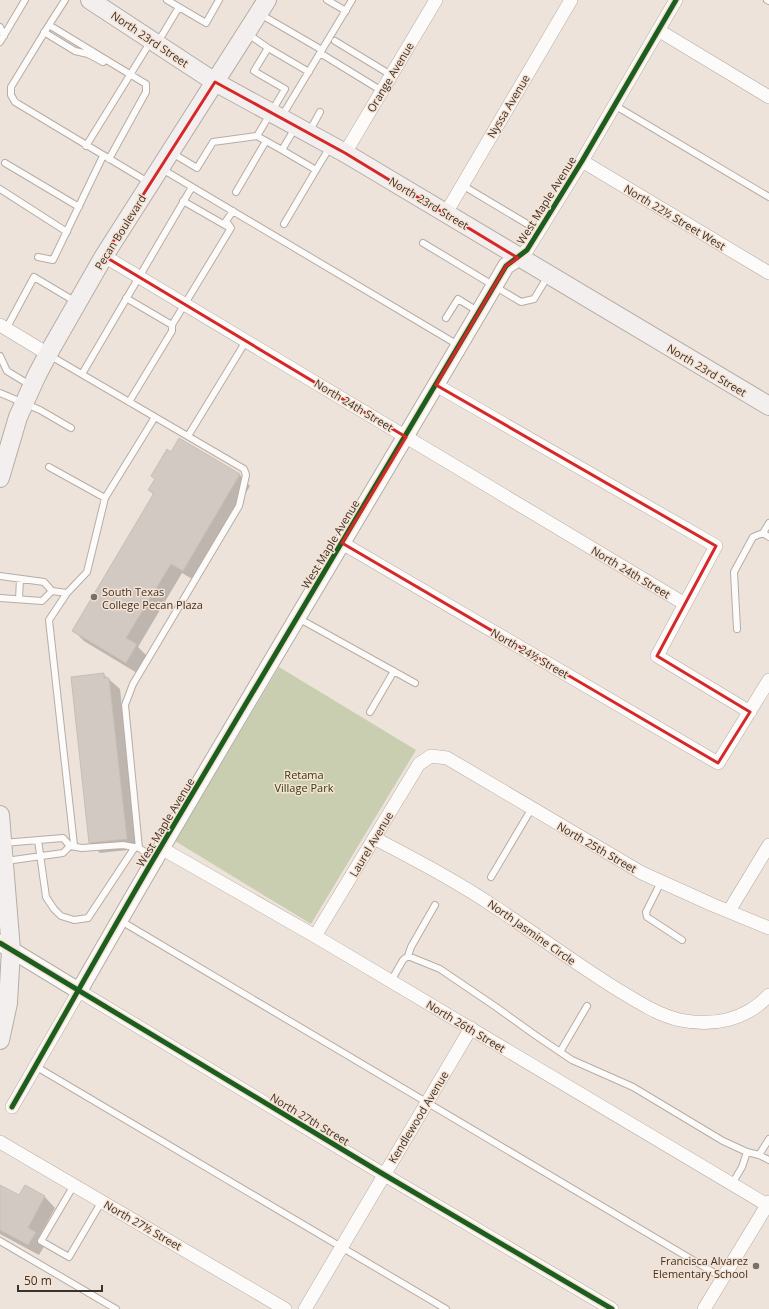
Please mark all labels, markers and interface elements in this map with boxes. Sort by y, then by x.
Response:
street label: North 23rd Street [108,8,192,71]
street label: Orange Avenue [363,39,417,115]
street label: Nyssa Avenue [483,71,533,141]
street label: West Maple Avenue [513,153,579,247]
street label: North 23rd Street [386,173,472,233]
street label: North 22½ Street West [621,181,729,253]
street label: Pecan Boulevard [91,192,149,272]
street label: North 23rd Street [664,340,750,400]
street label: North 24th Street [312,375,396,435]
street label: West Maple Avenue [298,497,362,591]
street label: North 24th Street [589,542,673,602]
place label: South Texas College Pecan Plaza [102,584,203,612]
marker: South Texas College Pecan Plaza [89,592,99,602]
street label: North 24½ Street [488,625,572,681]
park label: Retama Village Park [274,767,334,795]
street label: West Maple Avenue [133,775,197,869]
street label: Laurel Avenue [346,809,396,879]
street label: North 25th Street [554,818,640,876]
street label: North Jasmine Circle [485,896,579,968]
street label: North 26th Street [424,996,508,1056]
street label: Kendlewood Avenue [385,1068,451,1166]
street label: North 27th Street [268,1089,352,1149]
street label: North 27½ Street [101,1197,185,1253]
place label: Francisca Alvarez Elementary School [653,1253,748,1281]
marker: Francisca Alvarez Elementary School [751,1261,761,1271]
scale bar [18,1267,102,1293]
text: 50 m [24,1272,52,1289]

